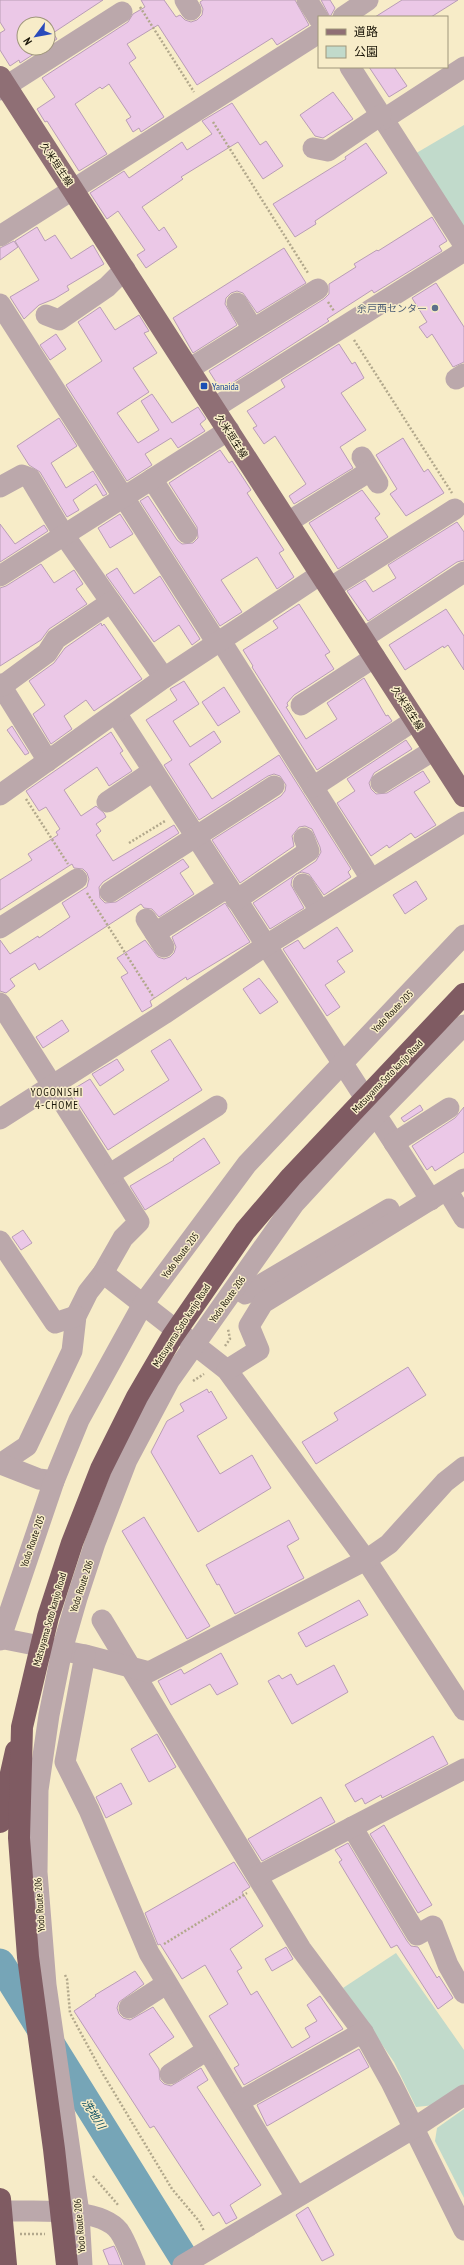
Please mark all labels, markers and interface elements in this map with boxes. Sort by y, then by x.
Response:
north arrow [16,16,56,56]
legend [318,16,448,68]
text: 道路 [354,24,378,39]
text: N [20,35,35,48]
text: 公園 [354,44,378,59]
street label: 久米垣生線 [37,140,76,189]
place label: 余戸西センター [357,302,427,315]
marker: 余戸西センター [430,303,440,313]
place label: Yanaida [212,380,239,393]
marker: Yanaida [199,381,209,391]
street label: 久米垣生線 [213,412,251,461]
street label: 久米垣生線 [389,684,427,733]
street label: Yodo Route 205 [369,987,416,1035]
street label: Matsuyama Soto kanjo Road [349,1037,426,1116]
district label: YOGONISHI 4-CHOME [31,1085,83,1112]
street label: Yodo Route 205 [159,1230,202,1281]
street label: Yodo Route 206 [206,1273,249,1325]
street label: Matsuyama Soto kanjo Road [150,1281,213,1369]
street label: Yodo Route 205 [17,1513,47,1569]
street label: Yodo Route 206 [67,1558,96,1614]
street label: Matsuyama Soto kanjo Road [30,1571,69,1667]
street label: Yodo Route 206 [31,1877,48,1933]
water label: 洗地川 [79,2096,109,2133]
street label: Yodo Route 206 [71,2198,88,2254]

